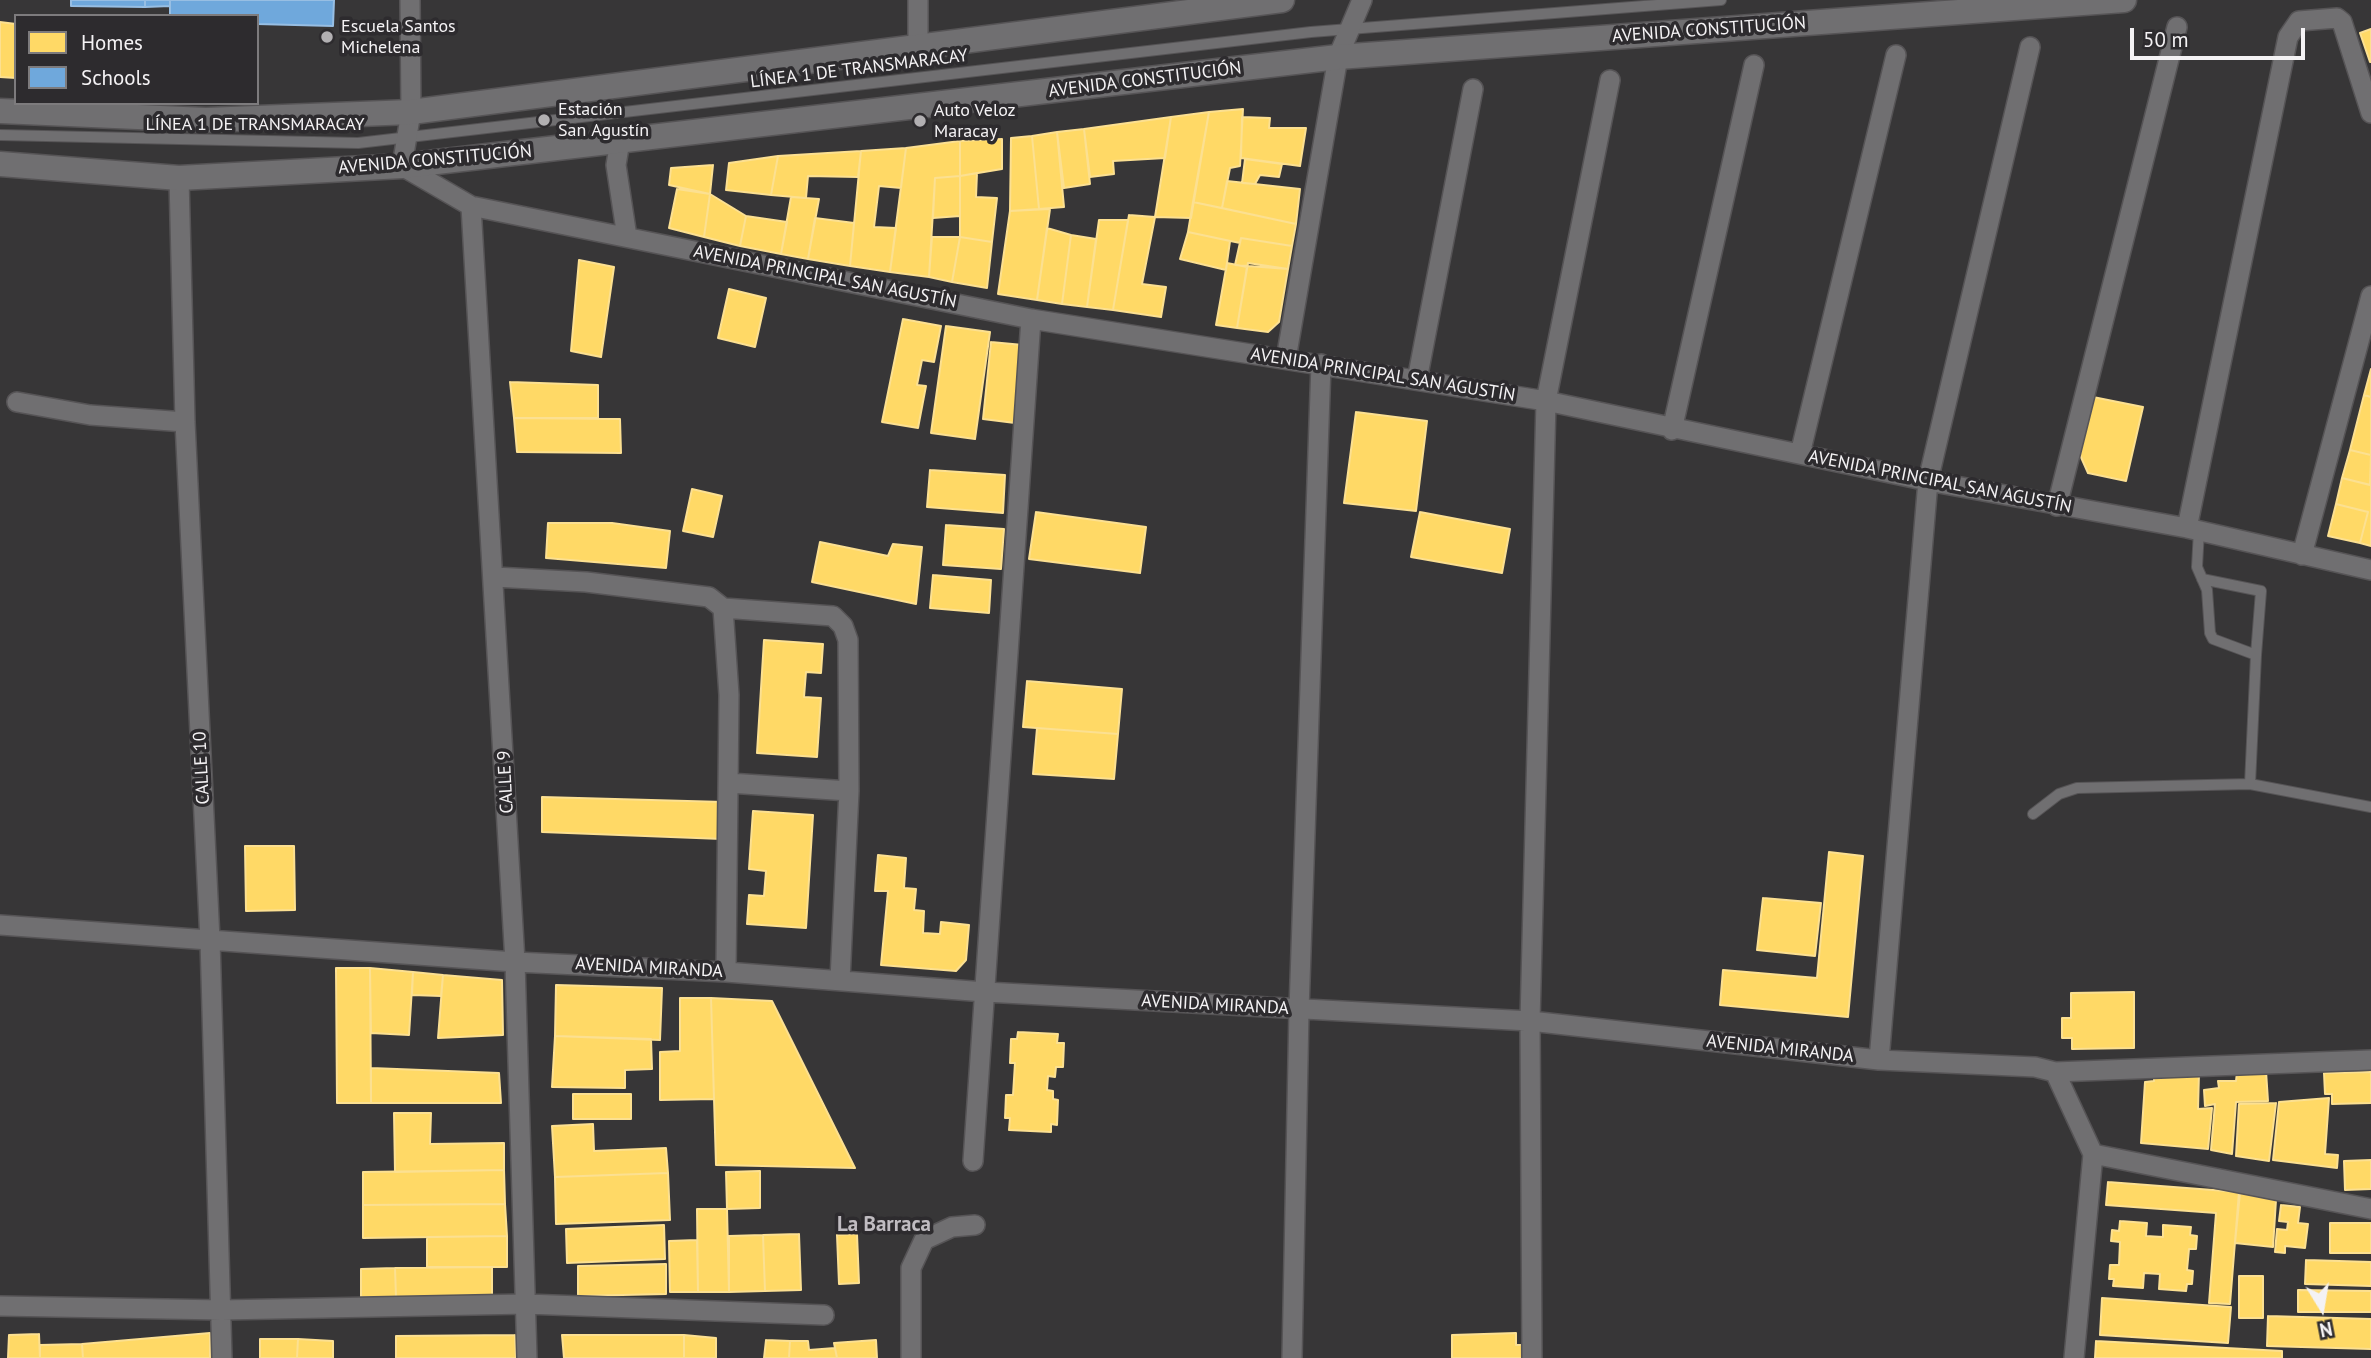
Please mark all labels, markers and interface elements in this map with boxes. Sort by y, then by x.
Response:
street label: AVENIDA CONSTITUCIÓN [1611,12,1807,48]
legend [14,14,259,105]
scale bar [2133,14,2308,58]
place label: Escuela Santos Michelena [341,16,456,58]
text: 50 m [2143,26,2189,53]
text: Homes [81,29,143,56]
marker: Escuela Santos Michelena [319,29,335,45]
street label: LÍNEA 1 DE TRANSMARACAY [749,45,969,93]
street label: AVENIDA CONSTITUCIÓN [1047,57,1243,103]
text: Schools [81,64,151,91]
place label: Estación San Agustín [558,99,649,142]
place label: Auto Veloz Maracay [934,100,1016,142]
marker: Estación San Agustín [536,112,552,128]
marker: Auto Veloz Maracay [912,113,928,129]
street label: LÍNEA 1 DE TRANSMARACAY [145,114,365,136]
street label: AVENIDA CONSTITUCIÓN [337,141,533,179]
street label: AVENIDA PRINCIPAL SAN AGUSTÍN [692,241,958,313]
street label: AVENIDA PRINCIPAL SAN AGUSTÍN [1249,343,1517,407]
street label: AVENIDA PRINCIPAL SAN AGUSTÍN [1807,446,2073,518]
street label: CALLE 10 [189,731,215,805]
street label: CALLE 9 [494,750,518,814]
street label: AVENIDA MIRANDA [575,953,723,983]
street label: AVENIDA MIRANDA [1141,990,1289,1020]
street label: AVENIDA MIRANDA [1705,1031,1855,1067]
district label: La Barraca [837,1212,931,1238]
north arrow [2287,1274,2357,1344]
text: N [2318,1317,2334,1343]

